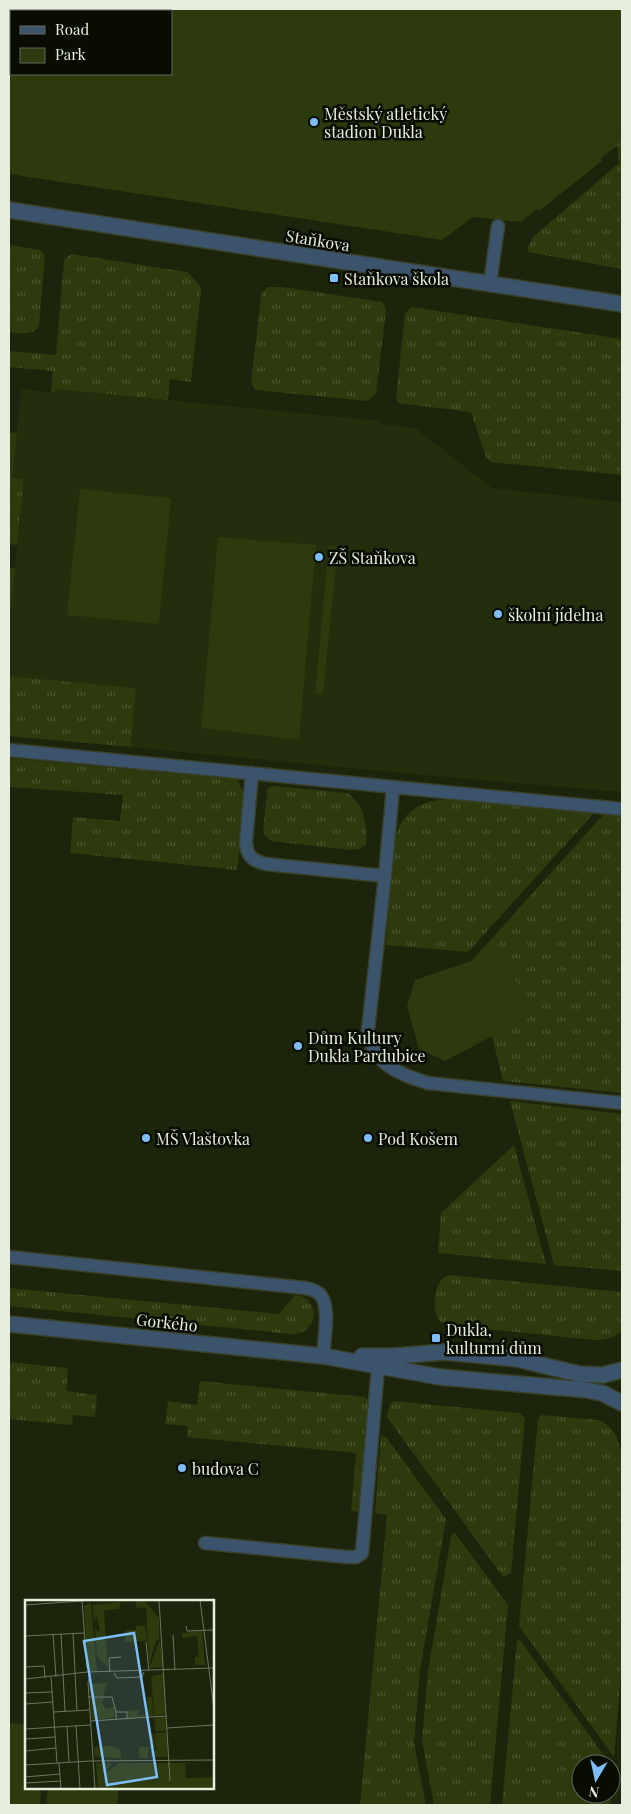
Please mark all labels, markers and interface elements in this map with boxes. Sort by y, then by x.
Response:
legend [10,10,172,75]
text: Road [55,19,89,39]
text: Park [55,44,87,64]
place label: Městský atletický stadion Dukla [324,103,447,142]
marker: Městský atletický stadion Dukla [308,116,320,128]
street label: Staňkova [284,225,352,255]
place label: Staňkova škola [344,268,449,289]
marker: Staňkova škola [328,272,340,284]
place label: ZŠ Staňkova [329,547,416,568]
marker: ZŠ Staňkova [313,551,325,563]
place label: školní jídelna [508,604,603,625]
marker: školní jídelna [492,608,504,620]
place label: Dům Kultury Dukla Pardubice [308,1027,426,1066]
marker: Dům Kultury Dukla Pardubice [292,1040,304,1052]
place label: MŠ Vlaštovka [156,1128,250,1149]
place label: Pod Košem [378,1128,458,1149]
marker: MŠ Vlaštovka [140,1132,152,1144]
marker: Pod Košem [362,1132,374,1144]
street label: Gorkého [135,1308,199,1336]
place label: Dukla, kulturní dům [446,1319,542,1358]
marker: Dukla, kulturní dům [430,1332,442,1344]
place label: budova C [192,1458,259,1479]
marker: budova C [176,1462,188,1474]
inset map [25,1600,214,1789]
north arrow [571,1754,621,1804]
text: N [587,1782,600,1803]

